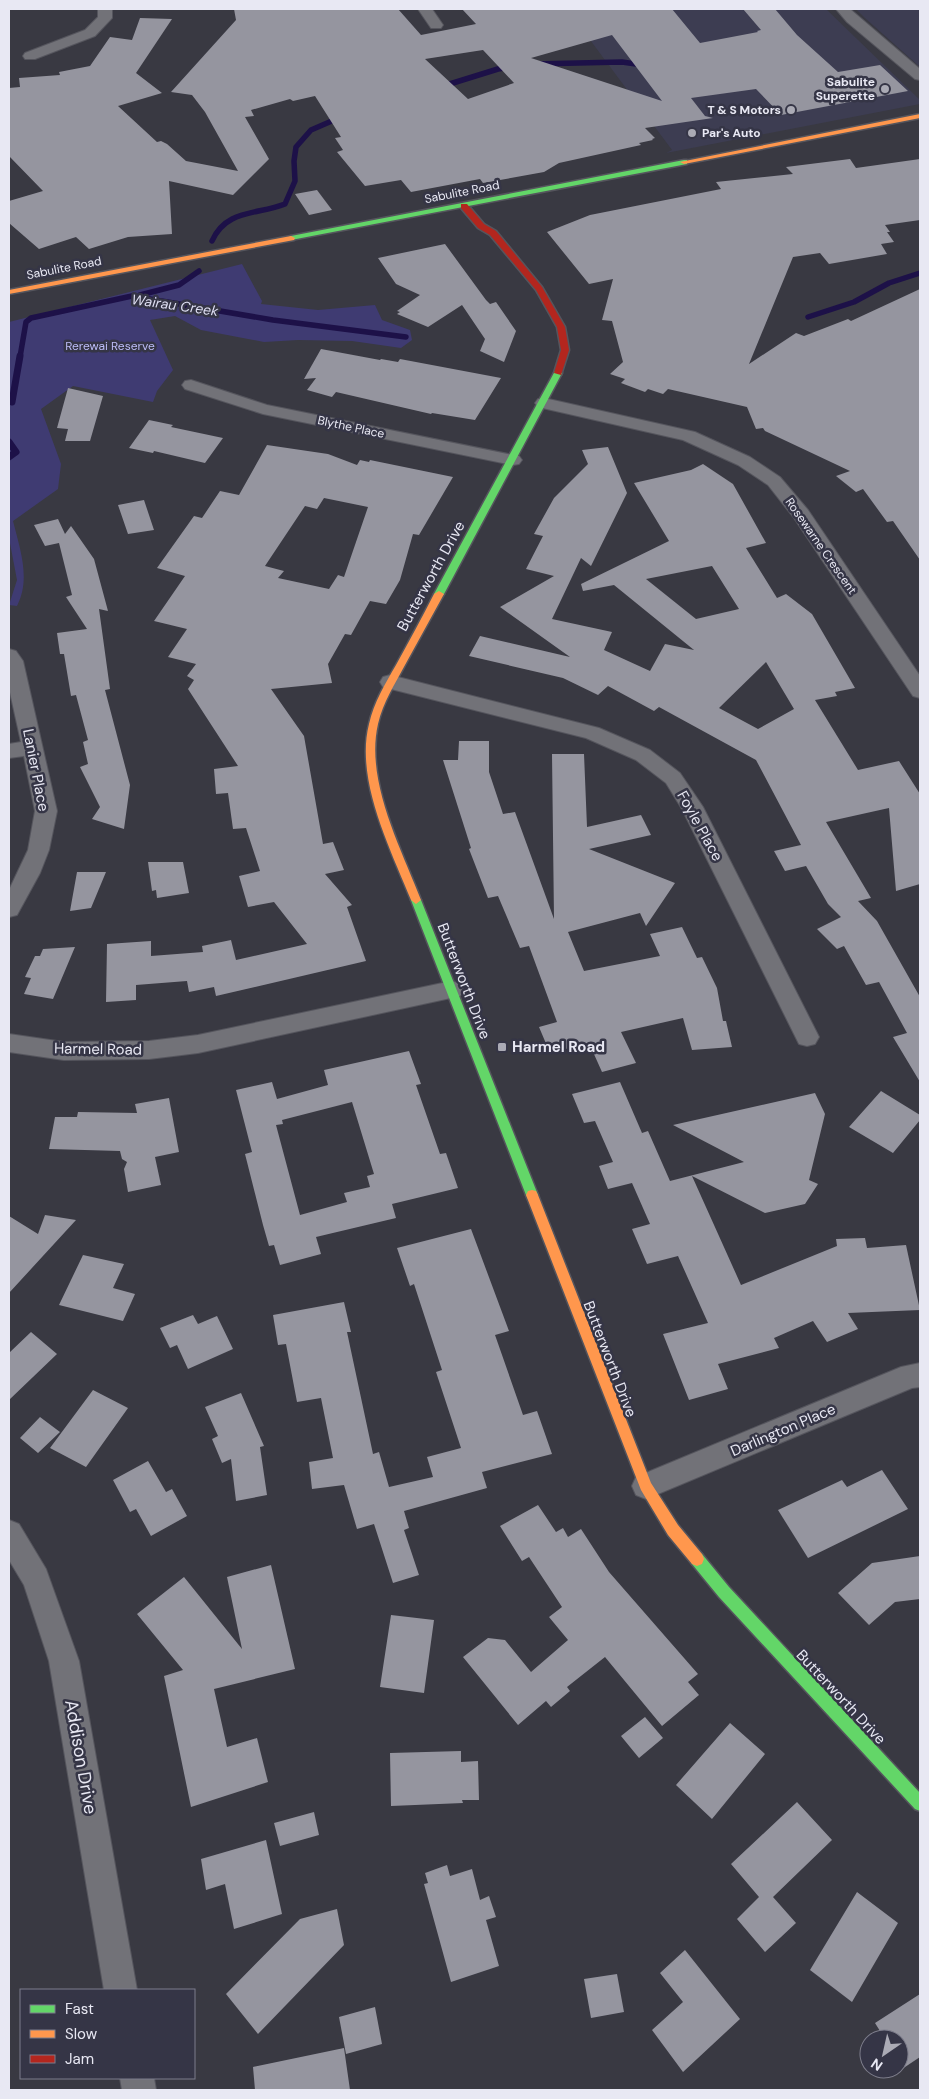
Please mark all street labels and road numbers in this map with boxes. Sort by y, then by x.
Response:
street label: Sabulite Road [423,177,501,207]
street label: Sabulite Road [25,253,103,283]
street label: Blythe Place [316,412,386,442]
street label: Rosewarne Crescent [782,495,860,598]
street label: Butterworth Drive [392,517,470,635]
street label: Lanier Place [18,727,54,813]
street label: Foyle Place [672,787,728,865]
street label: Butterworth Drive [433,920,495,1042]
street label: Harmel Road [54,1038,142,1060]
street label: Butterworth Drive [579,1298,641,1420]
street label: Darlington Place [727,1399,839,1461]
street label: Butterworth Drive [792,1645,890,1749]
street label: Addison Drive [59,1698,103,1816]

